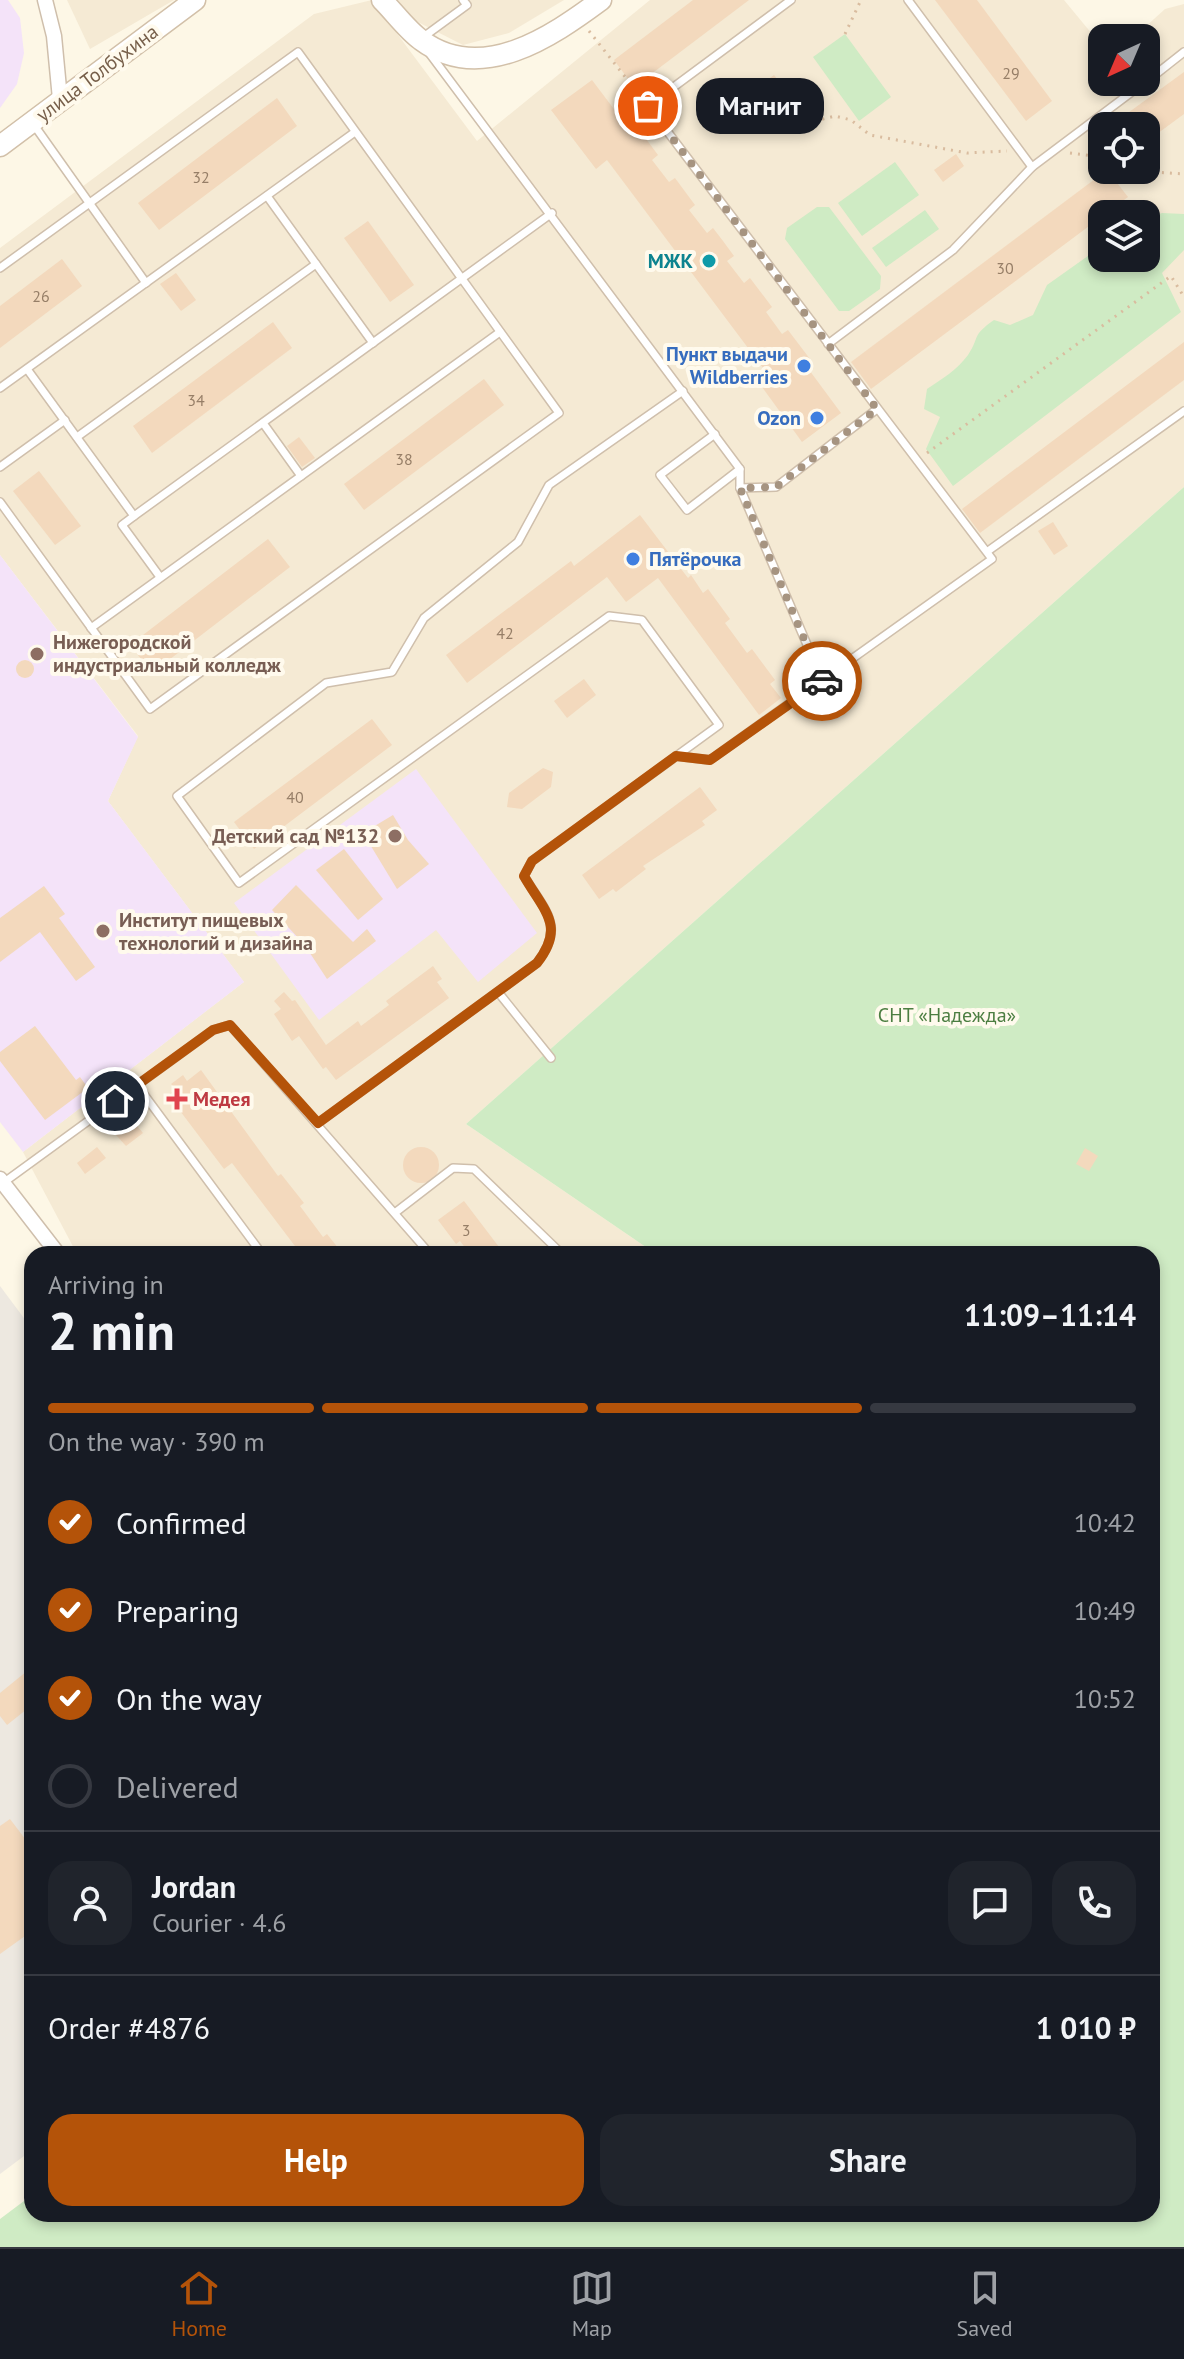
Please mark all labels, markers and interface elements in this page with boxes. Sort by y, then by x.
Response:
street label: улица Толбухина [31,19,163,127]
north arrow [1088,24,1160,96]
map controls [1088,24,1160,272]
house number: 29 [1002,63,1020,83]
pin [614,72,682,140]
callout: Магнит [696,78,824,134]
icon: bag [626,84,670,128]
text: Магнит [719,89,801,122]
button: locate [1088,112,1160,184]
house number: 32 [192,167,210,187]
button: layers [1088,200,1160,272]
place label: МЖК [648,248,694,274]
marker: МЖК [700,252,718,270]
house number: 30 [996,258,1014,278]
house number: 26 [32,286,50,306]
place label: Пункт выдачи Wildberries [666,341,788,390]
marker: Пункт выдачи Wildberries [795,357,813,375]
house number: 34 [187,390,205,410]
place label: Ozon [757,405,801,431]
marker: Ozon [808,409,826,427]
house number: 38 [395,449,413,469]
place label: Пятёрочка [649,546,742,572]
marker: Пятёрочка [624,550,642,568]
house number: 42 [496,623,514,643]
place label: Нижегородской индустриальный колледж [53,629,281,678]
courier [782,641,862,721]
marker: Нижегородской индустриальный колледж [28,645,46,663]
icon: car [800,659,844,703]
house number: 40 [286,787,304,807]
place label: Детский сад №132 [212,823,379,849]
marker: Детский сад №132 [386,827,404,845]
place label: Институт пищевых технологий и дизайна [119,907,313,956]
marker: Институт пищевых технологий и дизайна [94,922,112,940]
park label: СНТ «Надежда» [878,1002,1016,1028]
pin [81,1067,149,1135]
icon: home [93,1079,137,1123]
place label: Медея [193,1086,251,1112]
marker: Медея [168,1090,186,1108]
house number: 3 [462,1220,470,1240]
text: Arriving in [48,1268,164,1301]
text: 11:09–11:14 [964,1295,1136,1334]
text: 2 min [48,1297,175,1364]
text: On the way · 390 m [48,1425,265,1458]
icon: check [48,1500,92,1544]
text: Confirmed [116,1503,247,1542]
text: 10:42 [1074,1506,1136,1539]
icon: check [48,1588,92,1632]
text: Preparing [116,1591,239,1630]
text: 10:49 [1074,1594,1136,1627]
icon: check [48,1676,92,1720]
text: On the way [116,1679,262,1718]
text: 10:52 [1074,1682,1136,1715]
text: Delivered [116,1767,239,1806]
button: person [48,1861,132,1945]
button: chat [948,1861,1032,1945]
button: phone [1052,1861,1136,1945]
text: Jordan [152,1867,236,1906]
text: Courier · 4.6 [152,1906,286,1939]
text: Order #4876 [48,2008,210,2047]
text: 1 010 ₽ [1036,2008,1136,2047]
button: Help [48,2114,584,2206]
button: Share [600,2114,1136,2206]
tab: Home [171,2266,227,2342]
tab: Map [570,2266,614,2342]
tab: Saved [957,2266,1013,2342]

